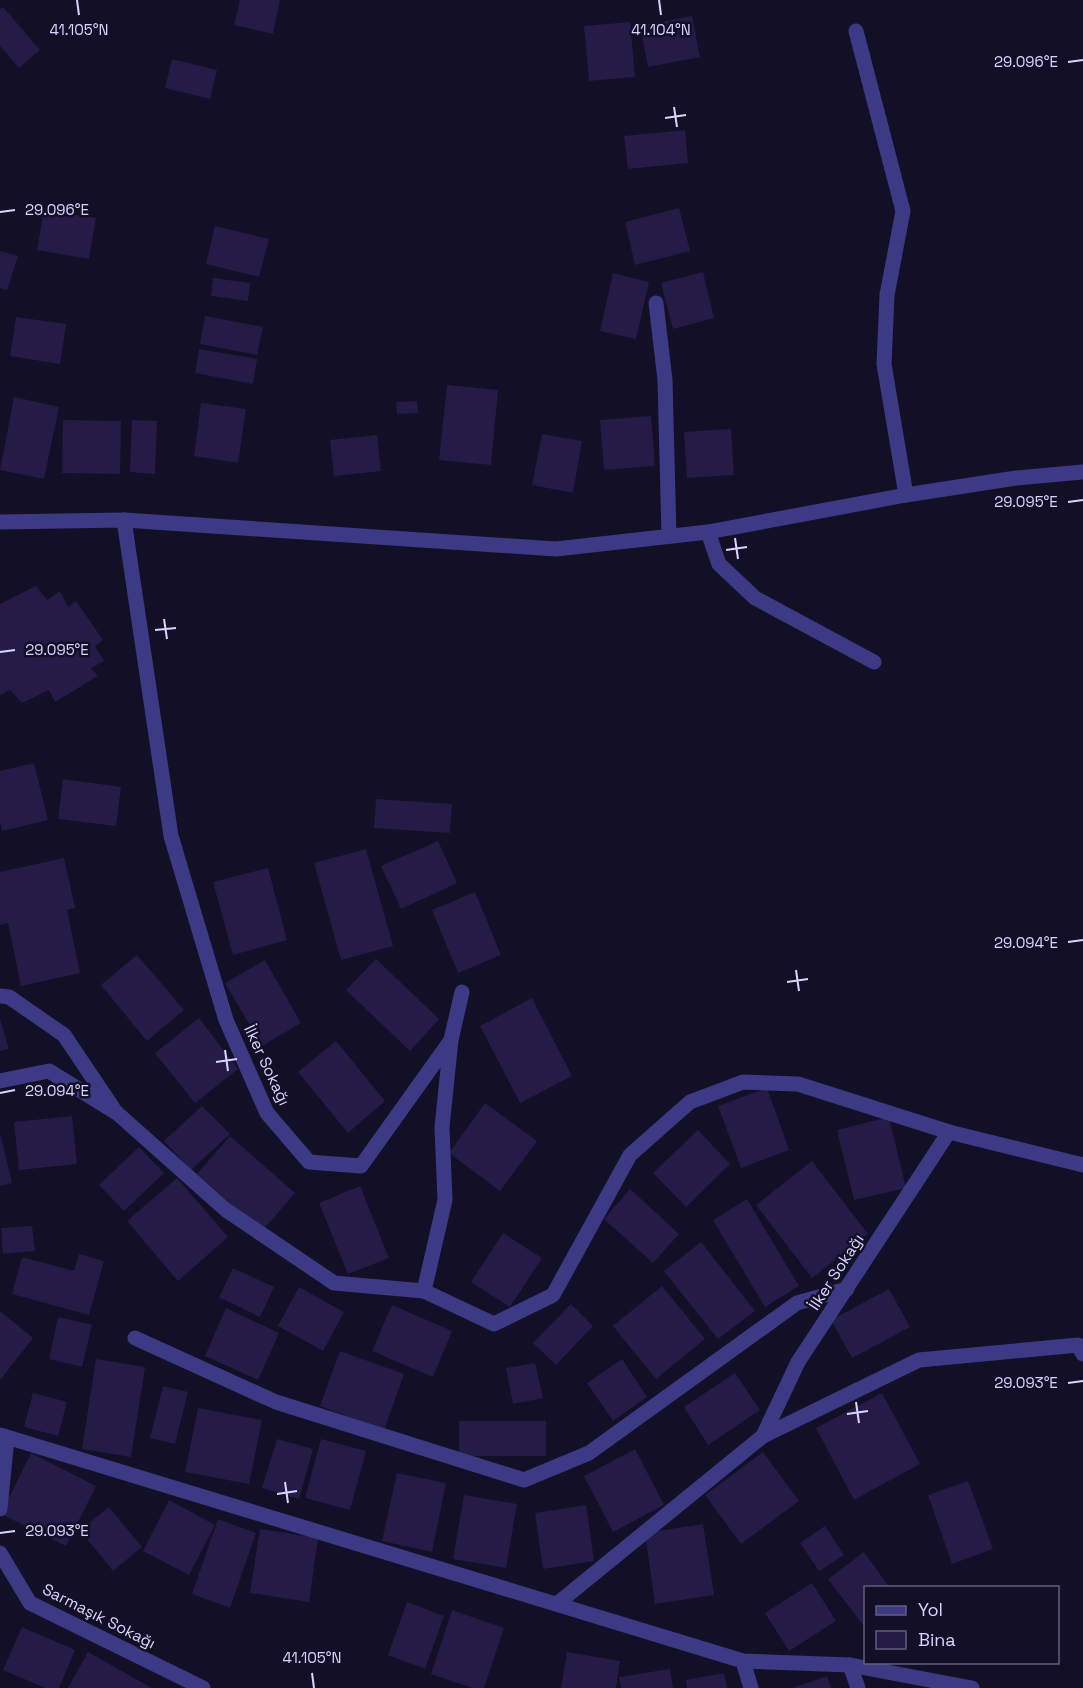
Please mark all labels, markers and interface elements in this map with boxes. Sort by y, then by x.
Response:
text: 41.105°N [49,20,109,39]
text: 41.104°N [631,20,691,39]
text: 29.096°E [994,52,1058,71]
text: 29.096°E [25,200,89,219]
text: 29.095°E [994,492,1058,511]
text: 29.095°E [25,640,89,659]
text: 29.094°E [994,933,1058,952]
street label: İlker Sokağı [239,1021,295,1109]
text: 29.094°E [25,1081,89,1100]
street label: İlker Sokağı [804,1230,868,1314]
text: 29.093°E [994,1373,1058,1392]
text: 29.093°E [25,1521,89,1540]
street label: Sarmaşık Sokağı [39,1578,159,1654]
legend [864,1586,1059,1664]
text: Yol [918,1598,943,1621]
text: Bina [918,1628,956,1651]
text: 41.105°N [282,1648,342,1667]

